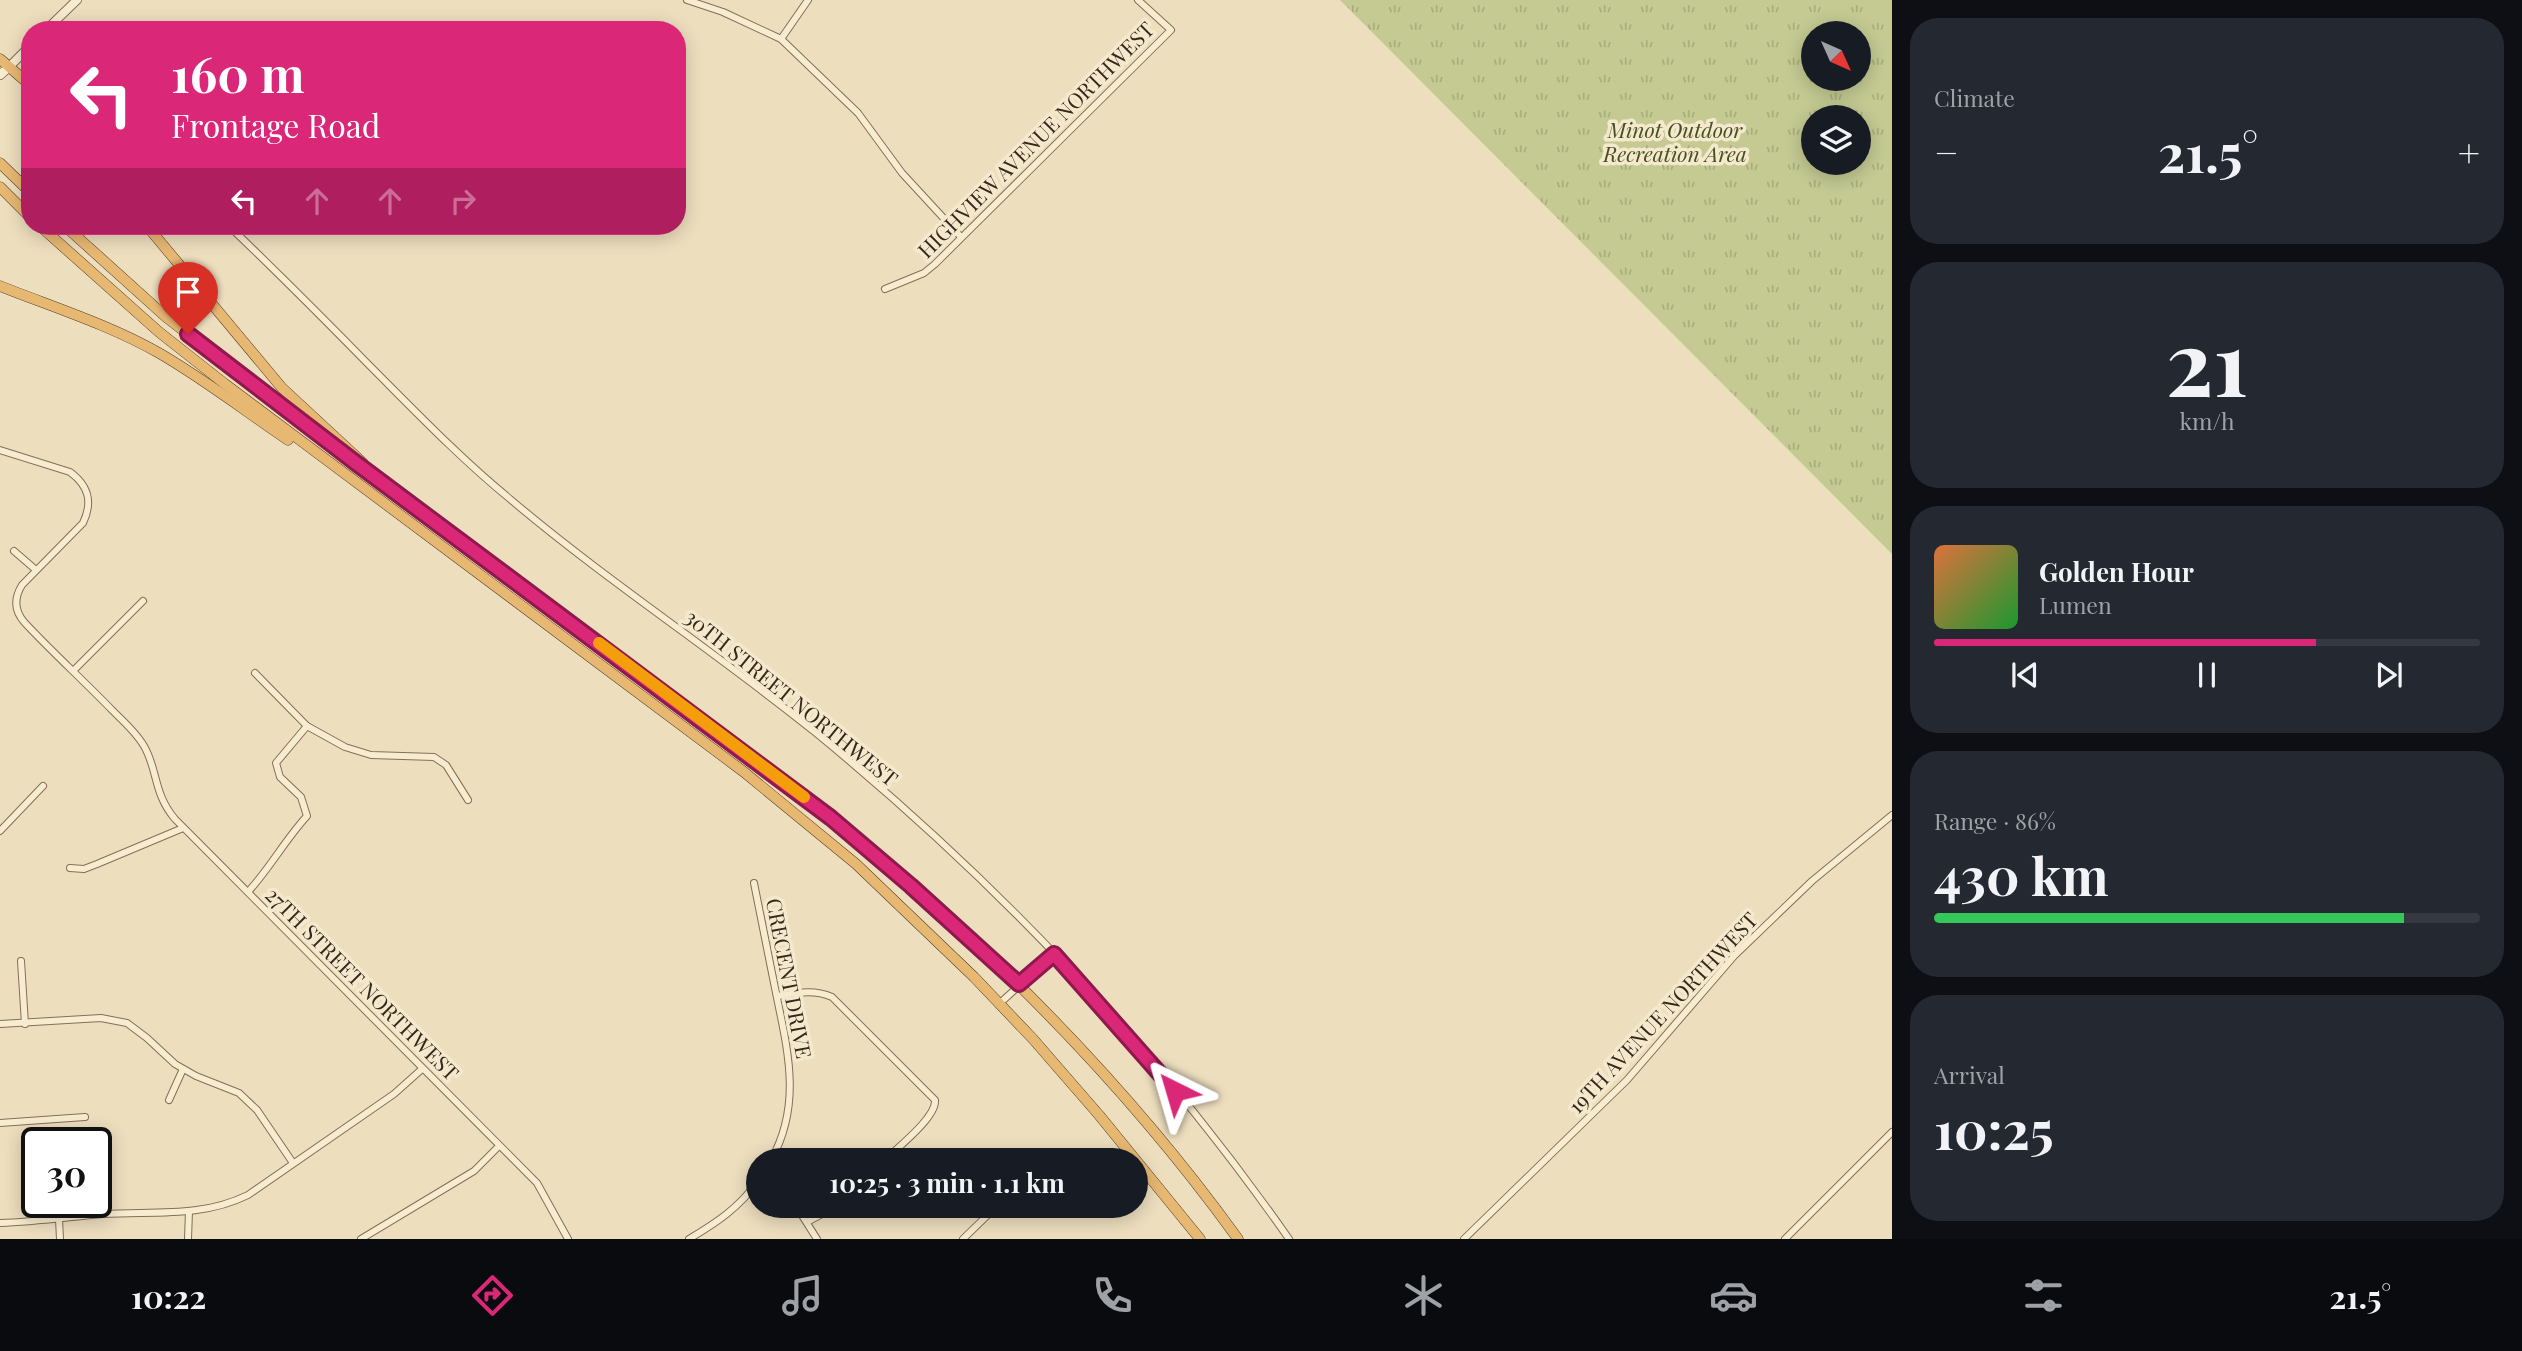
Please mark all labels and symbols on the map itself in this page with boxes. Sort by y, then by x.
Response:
street label: HIGHVIEW AVENUE NORTHWEST [911,15,1159,263]
north arrow [1801,21,1871,91]
park label: Minot Outdoor Recreation Area [1602,115,1747,167]
pin [158,262,218,334]
street label: 30TH STREET NORTHWEST [680,602,904,792]
street label: 27TH STREET NORTHWEST [260,880,466,1086]
street label: CRECENT DRIVE [761,896,819,1060]
street label: 19TH AVENUE NORTHWEST [1561,905,1763,1119]
position arrow [1138,1054,1212,1128]
speed limit sign: 30 [21,1127,112,1218]

